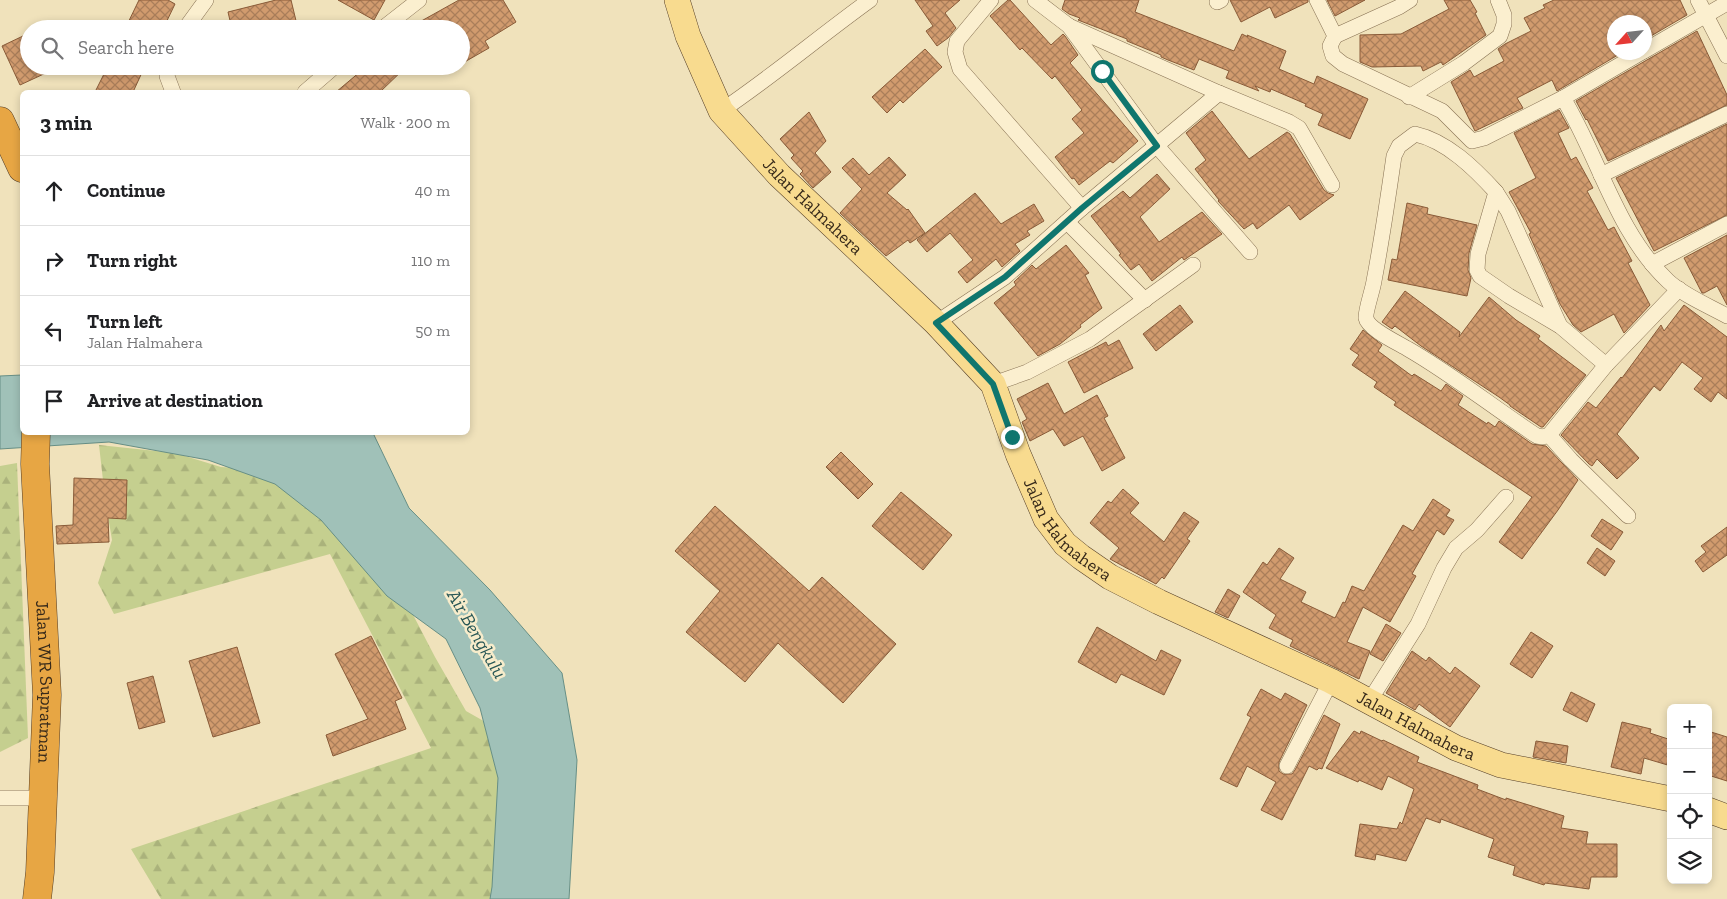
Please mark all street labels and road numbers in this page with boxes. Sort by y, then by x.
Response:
street label: Jalan Halmahera [758,153,868,260]
street label: Jalan Halmahera [1019,475,1116,586]
street label: Jalan WR Supratman [31,600,58,764]
street label: Jalan Halmahera [1353,686,1478,765]

